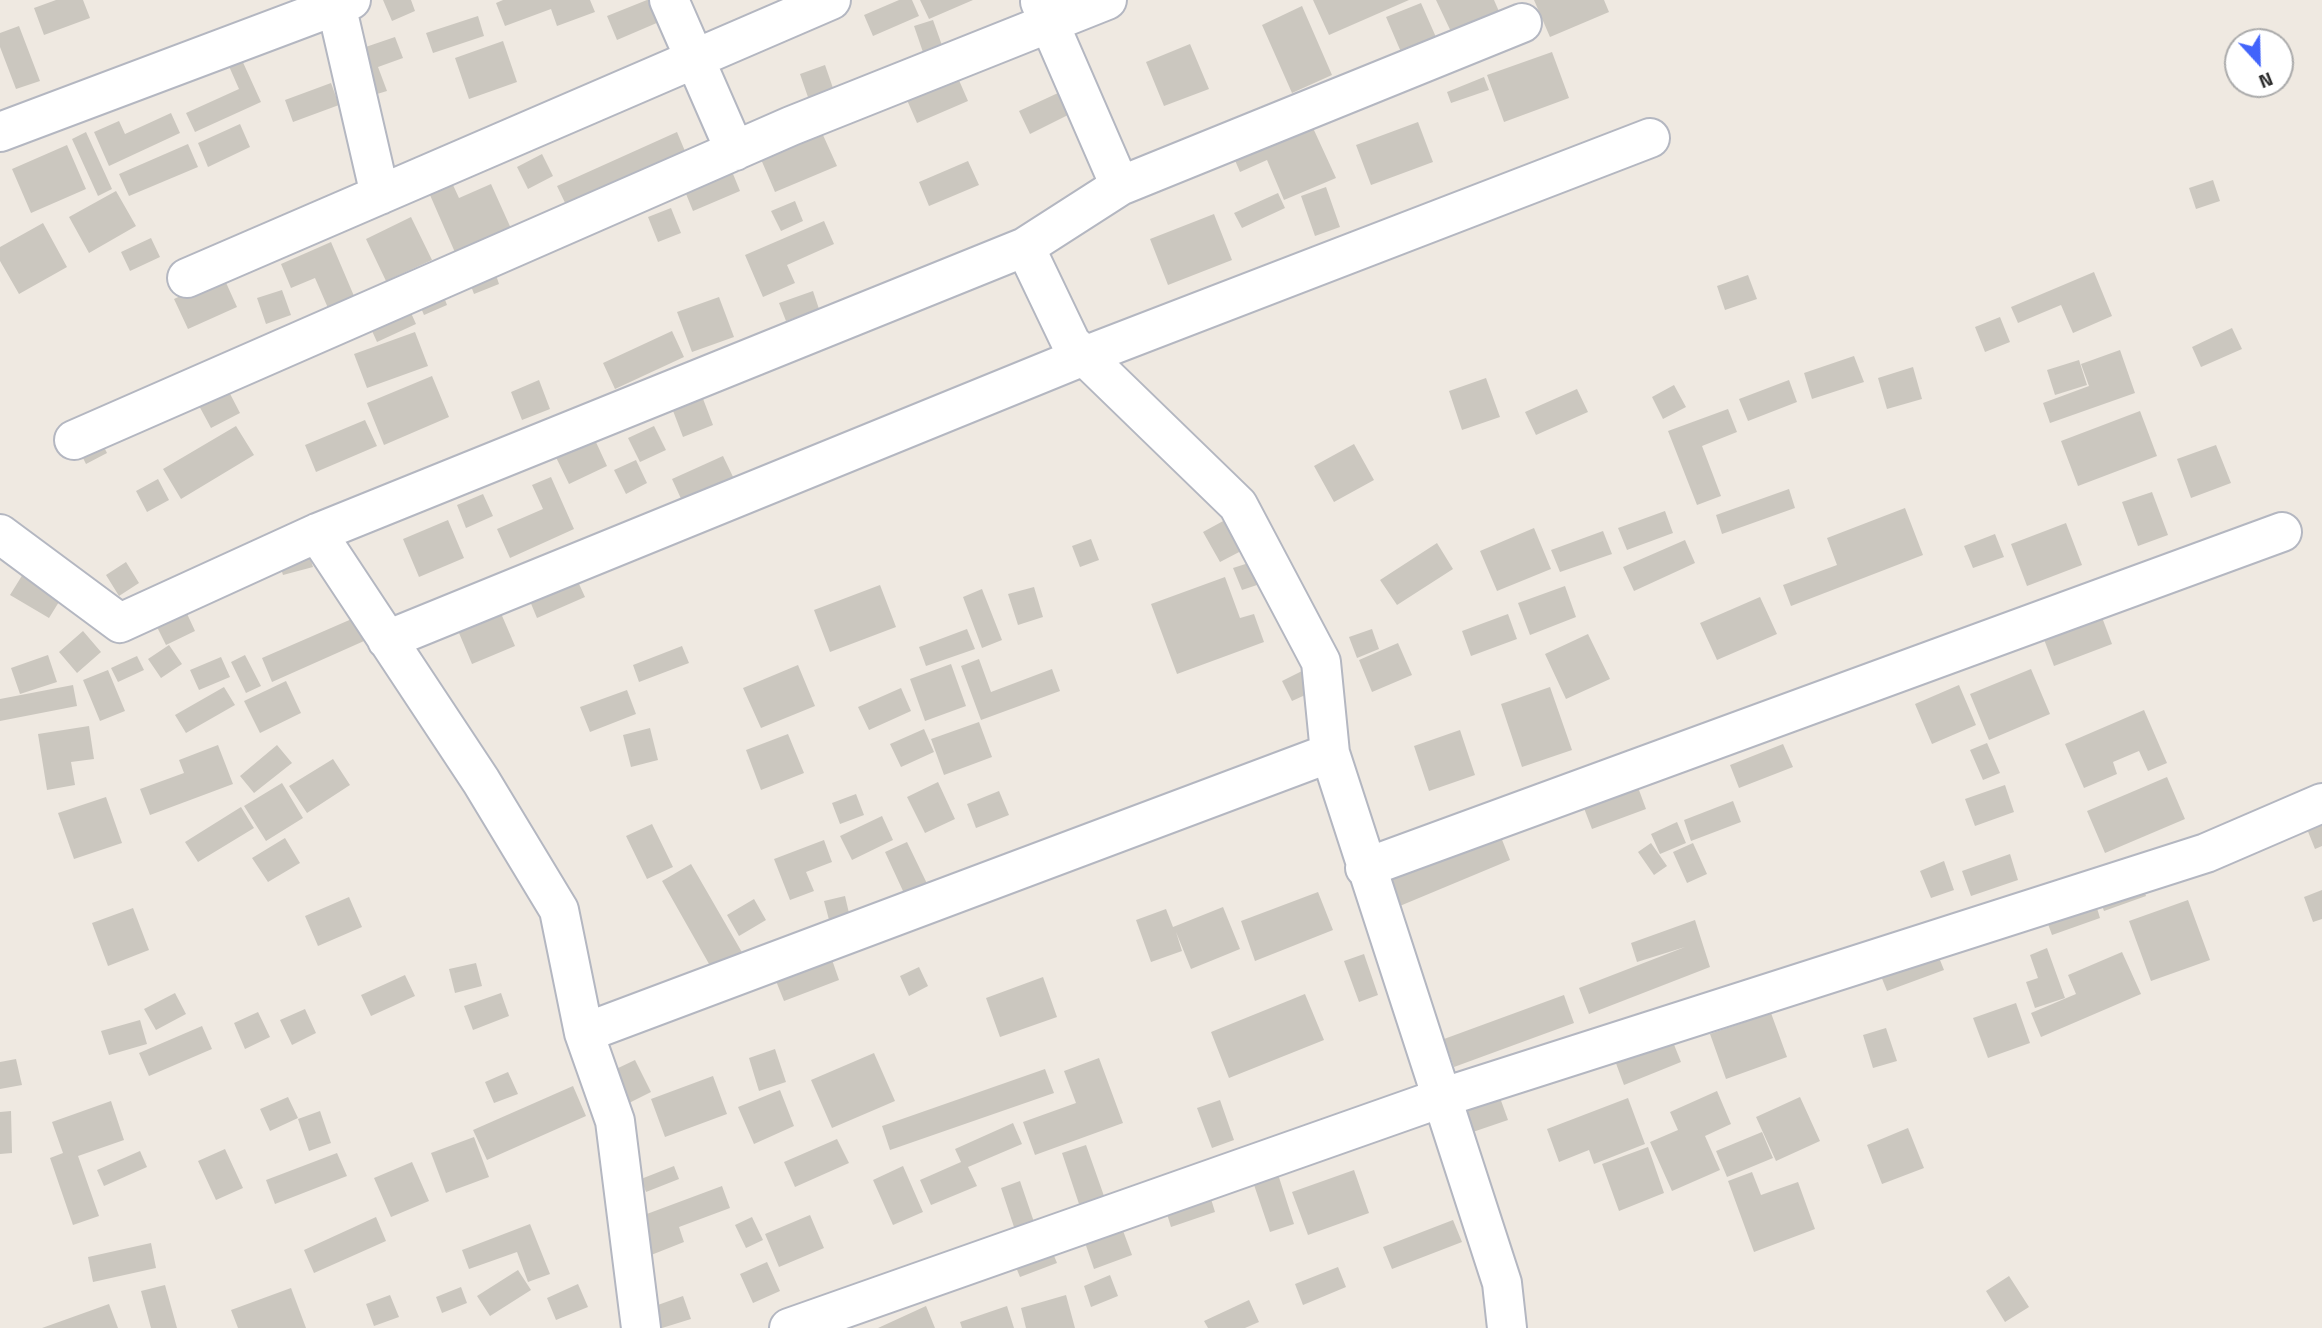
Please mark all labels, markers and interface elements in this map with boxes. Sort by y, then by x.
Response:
north arrow [2224,28,2294,98]
text: N [2255,65,2278,97]

